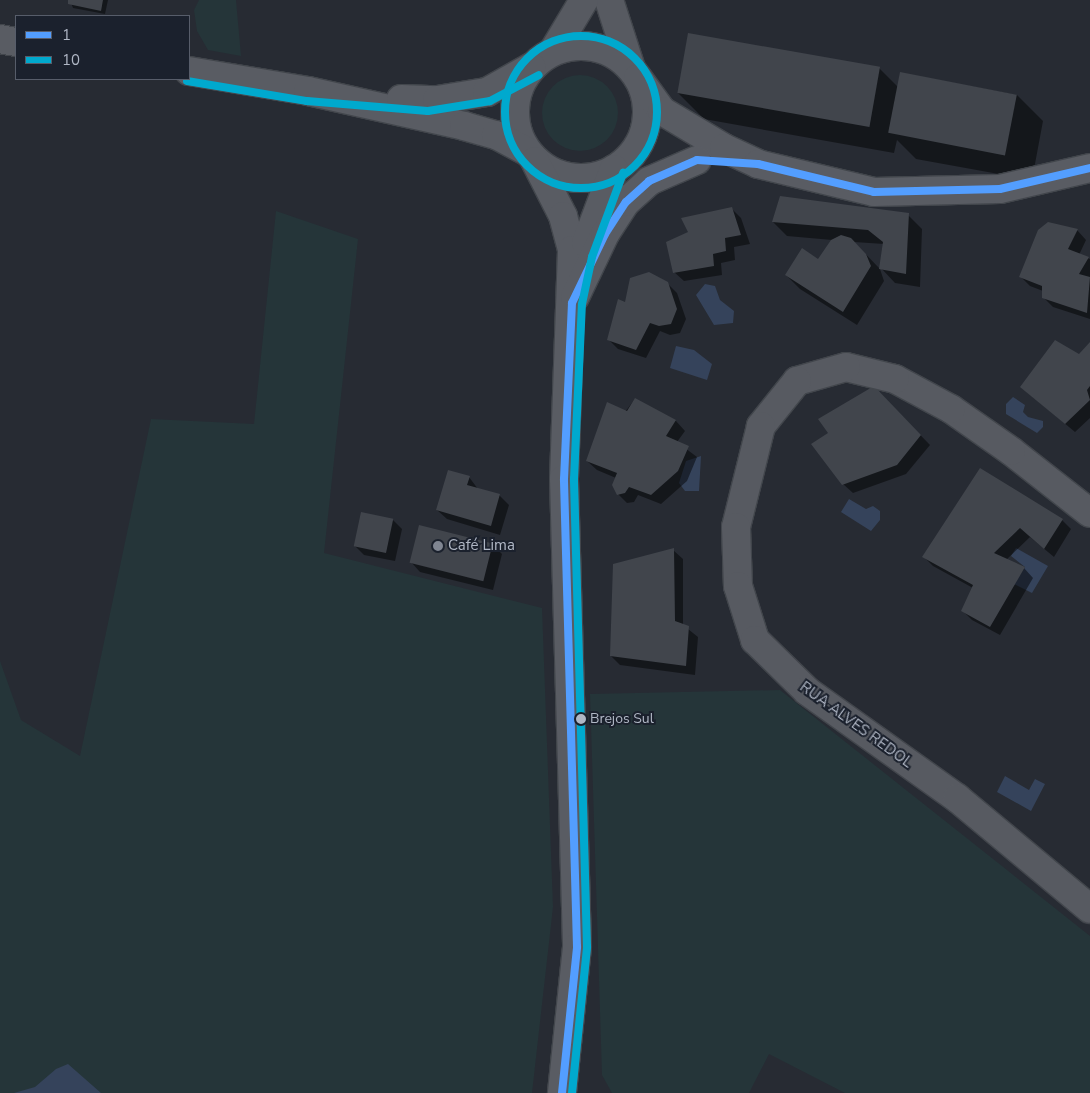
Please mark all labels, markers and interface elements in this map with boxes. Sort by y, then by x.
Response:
legend [15,15,190,80]
text: 1 [62,25,71,45]
text: 10 [62,50,80,70]
place label: Café Lima [448,537,515,555]
marker: Café Lima [432,540,444,552]
street label: RUA ALVES REDOL [796,678,916,772]
place label: Brejos Sul [590,711,654,727]
marker: Brejos Sul [576,714,586,724]

